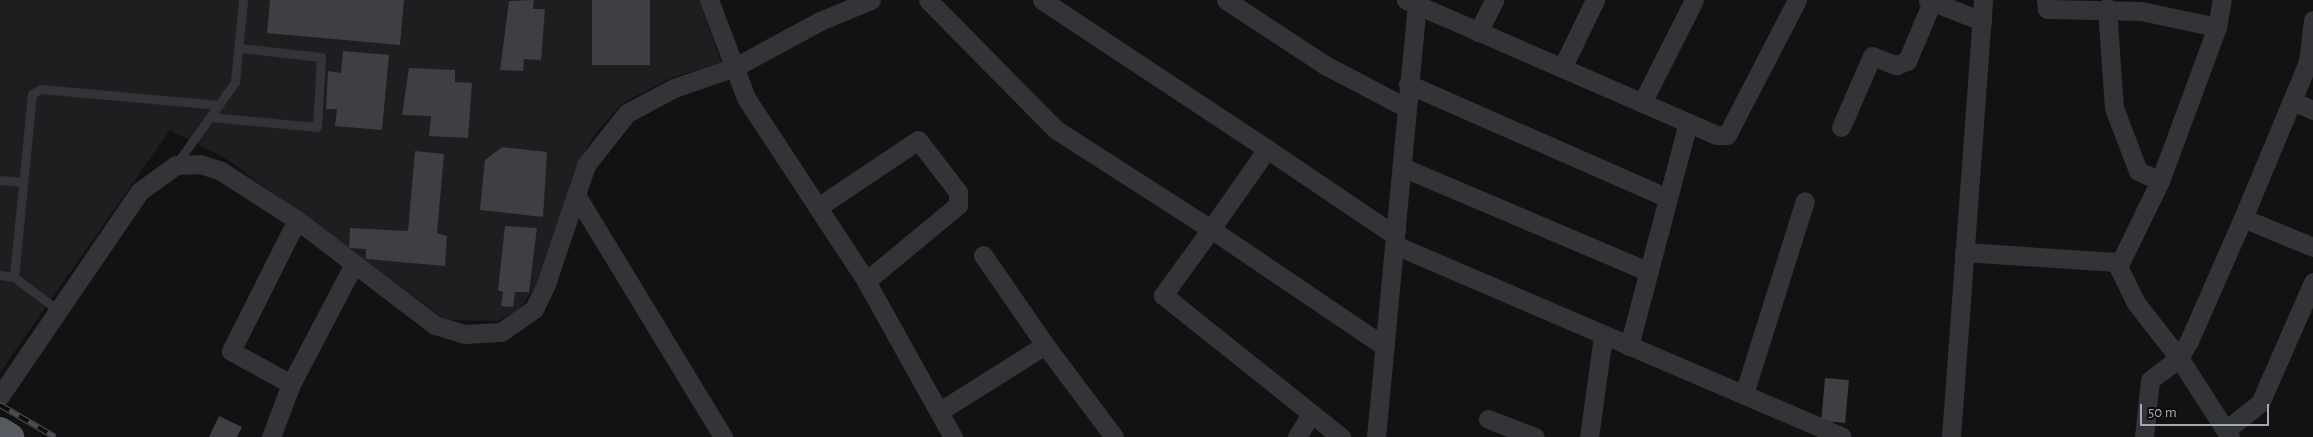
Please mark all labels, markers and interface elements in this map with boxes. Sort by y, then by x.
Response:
scale bar [2143,394,2272,426]
text: 50 m [2148,405,2177,420]

